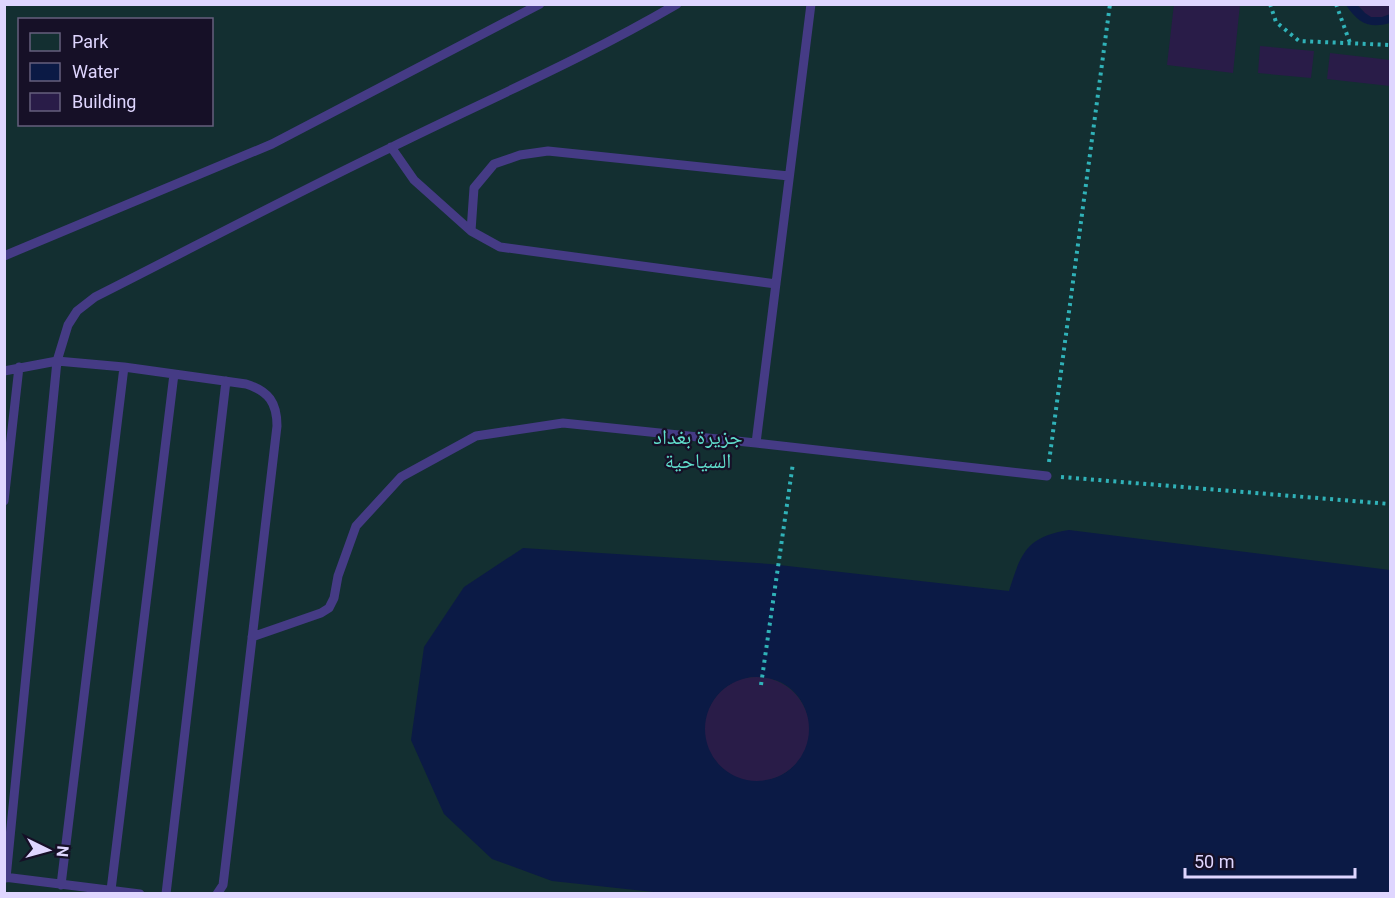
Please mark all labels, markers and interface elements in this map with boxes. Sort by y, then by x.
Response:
legend [18,18,213,126]
text: Park [72,31,109,52]
text: Water [72,61,119,82]
text: Building [72,91,136,112]
park label: جزيرة بغداد السياحية [653,425,743,473]
north arrow [18,820,78,880]
scale bar [1185,841,1354,879]
text: N [52,845,72,858]
text: 50 m [1194,851,1234,872]

